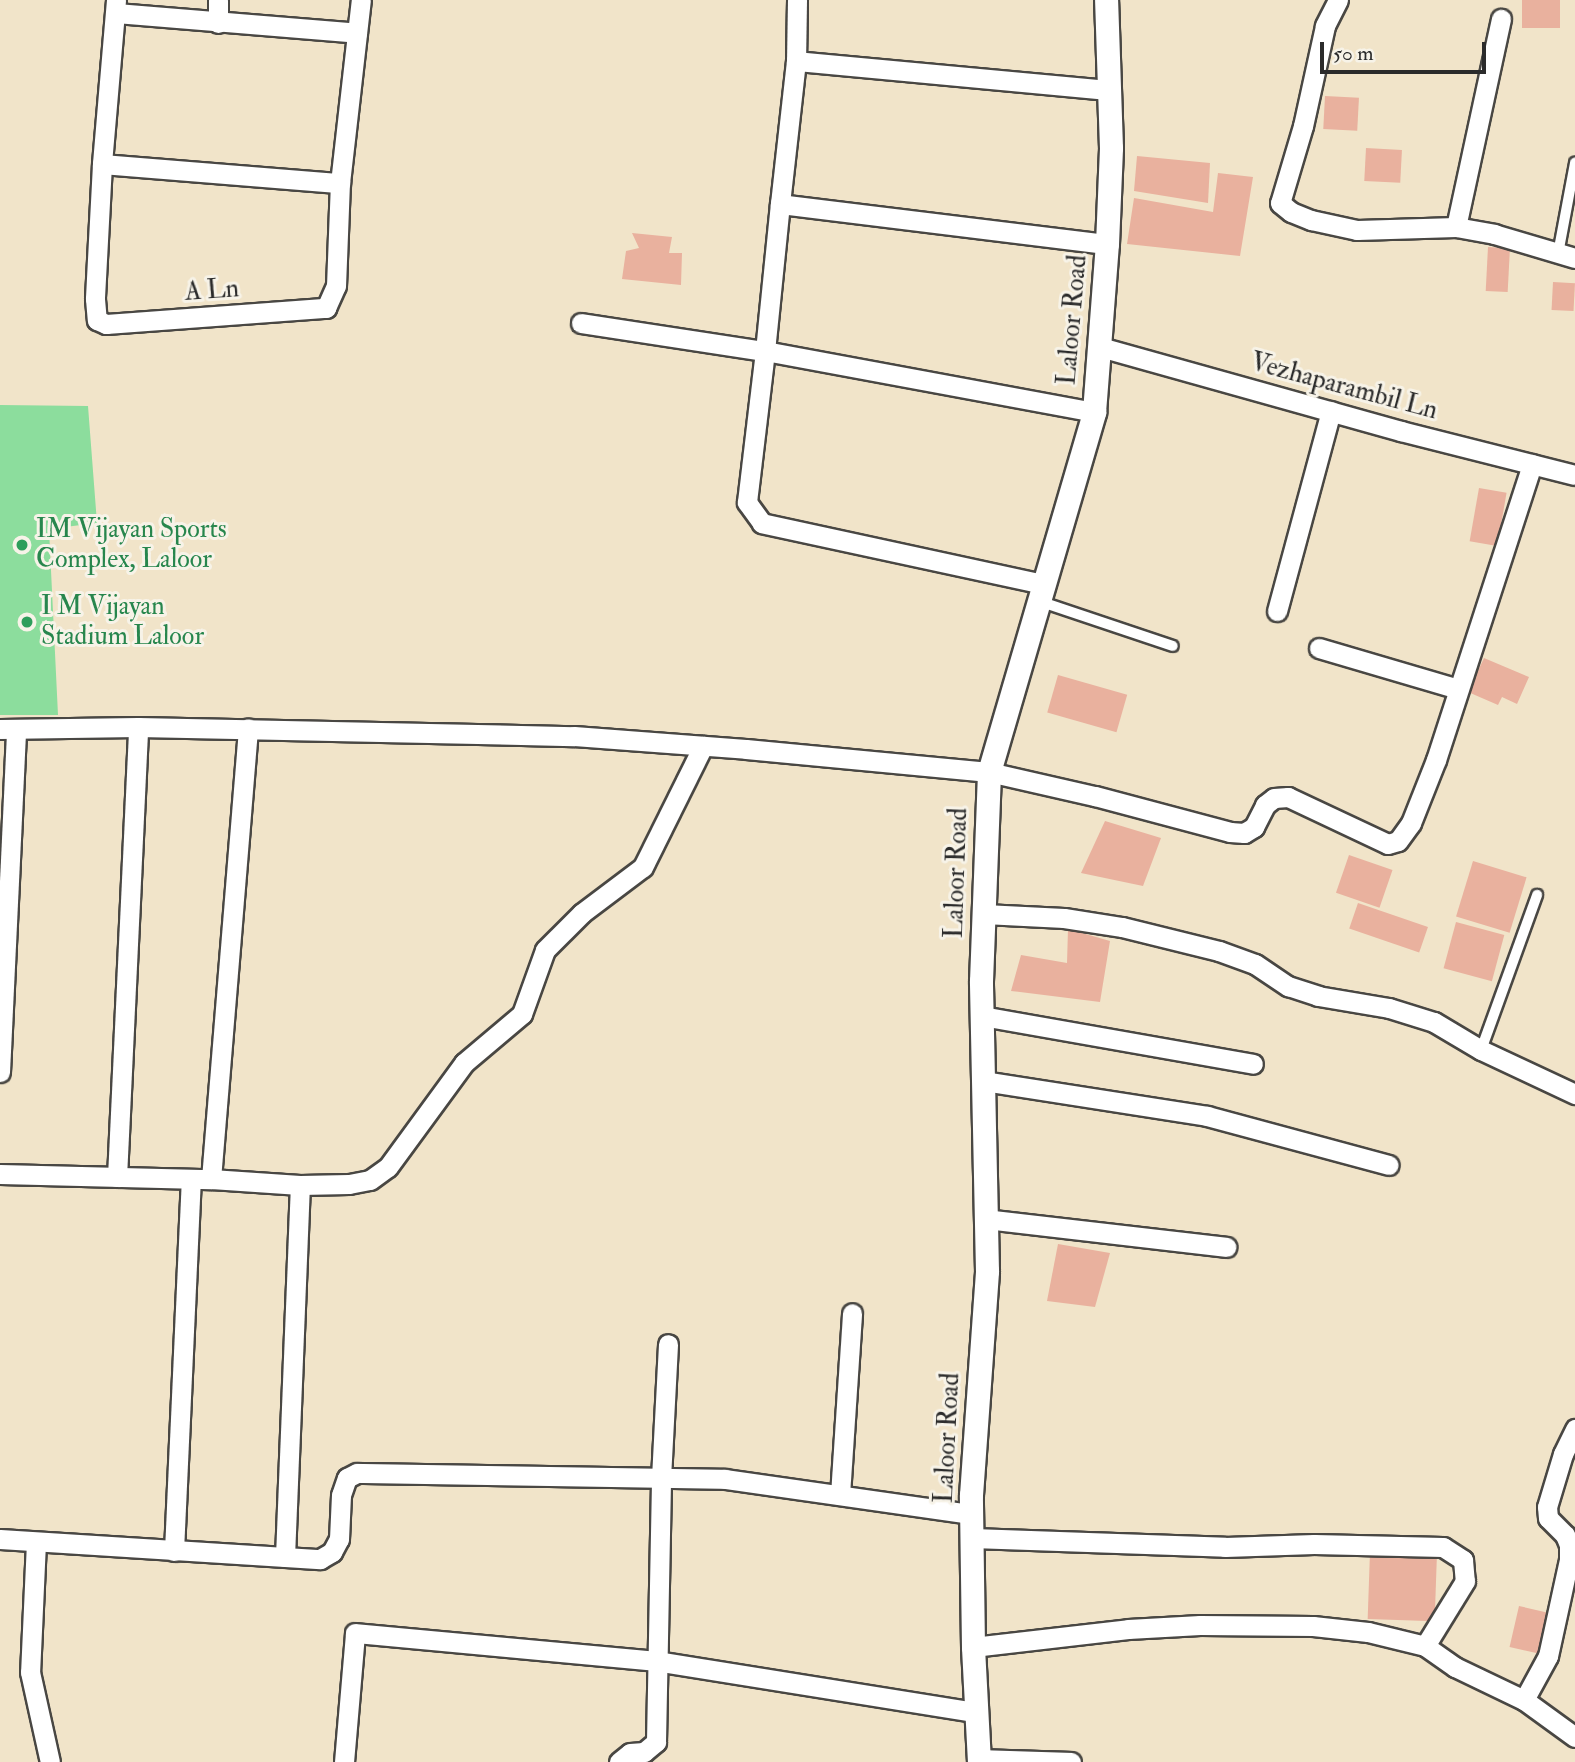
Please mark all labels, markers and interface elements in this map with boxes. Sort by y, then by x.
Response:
scale bar [1323,28,1489,72]
text: 50 m [1333,40,1374,67]
street label: Laloor Road [1052,254,1094,386]
street label: A Ln [184,274,240,308]
street label: Vezhaparambil Ln [1247,347,1441,427]
place label: IM Vijayan Sports Complex, Laloor [36,514,227,576]
marker: IM Vijayan Sports Complex, Laloor [14,537,30,553]
place label: I M Vijayan Stadium Laloor [41,591,204,652]
marker: I M Vijayan Stadium Laloor [19,614,35,630]
street label: Laloor Road [939,807,975,939]
street label: Laloor Road [929,1372,967,1504]

